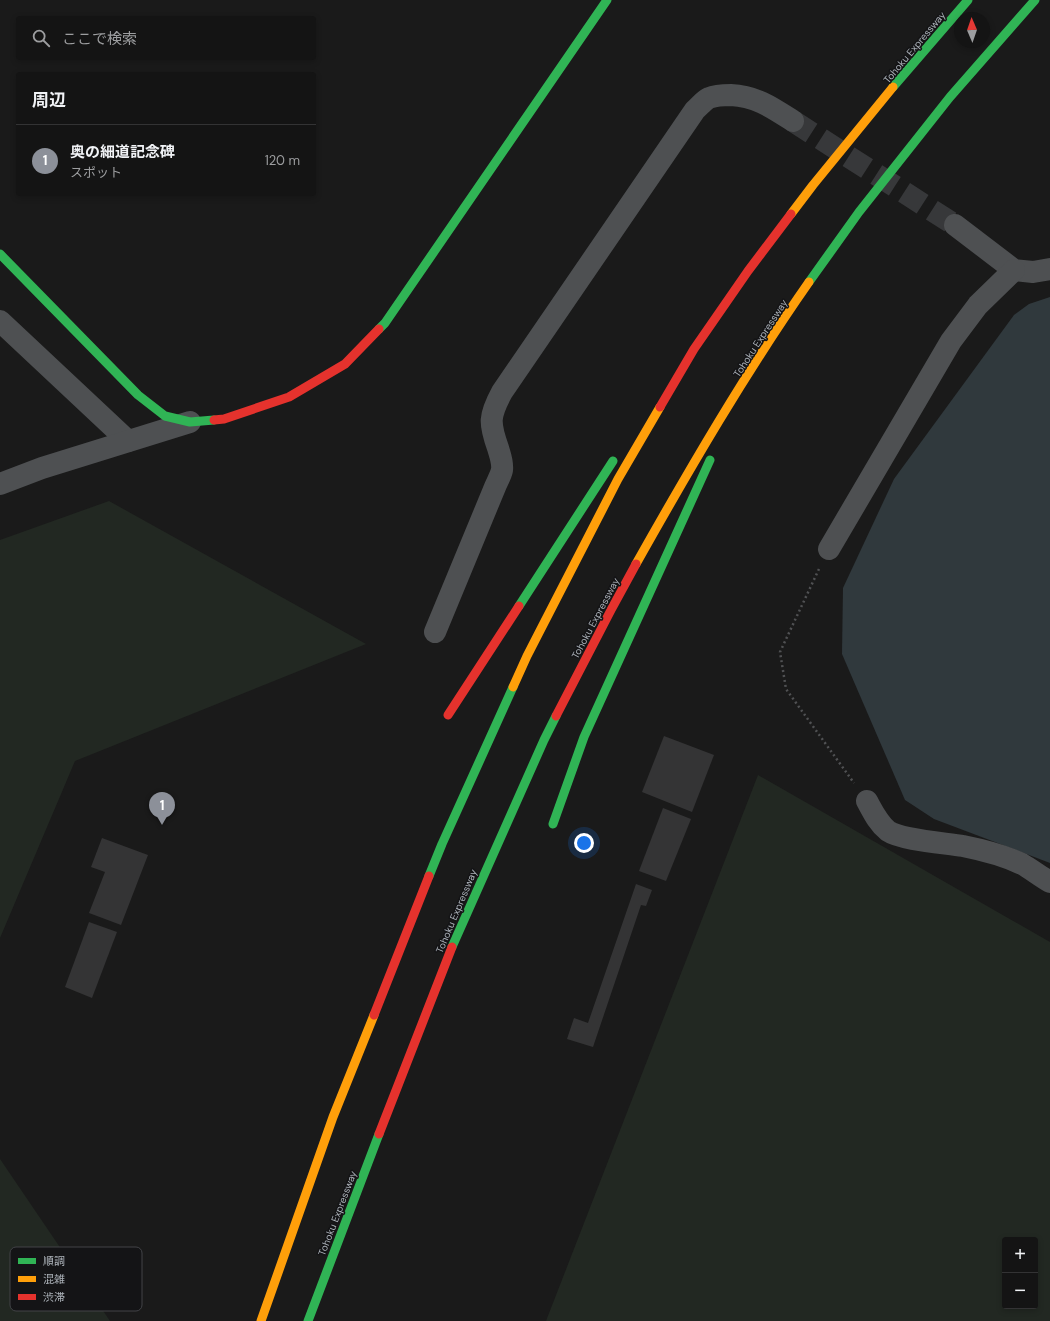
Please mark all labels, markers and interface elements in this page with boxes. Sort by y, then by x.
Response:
street label: Tohoku Expressway [880,8,949,86]
north arrow [954,12,990,48]
search box [16,16,316,60]
icon: search [30,27,52,49]
text: ここで検索 [62,29,137,49]
text: 周辺 [32,89,66,111]
text: 奥の細道記念碑 [70,142,175,162]
text: 1 [43,152,47,169]
text: 120 m [265,152,300,169]
text: スポット [70,164,122,181]
street label: Tohoku Expressway [730,297,791,380]
street label: Tohoku Expressway [569,575,623,661]
pin: 1 [149,792,175,825]
your location [574,833,594,853]
street label: Tohoku Expressway [433,867,480,955]
street label: Tohoku Expressway [315,1168,360,1258]
map controls [1002,1237,1038,1309]
button: + [1002,1237,1038,1273]
legend [10,1247,142,1311]
text: 順調 [43,1254,65,1268]
text: 混雑 [43,1272,65,1286]
button: − [1002,1273,1038,1309]
text: 渋滞 [43,1290,65,1304]

